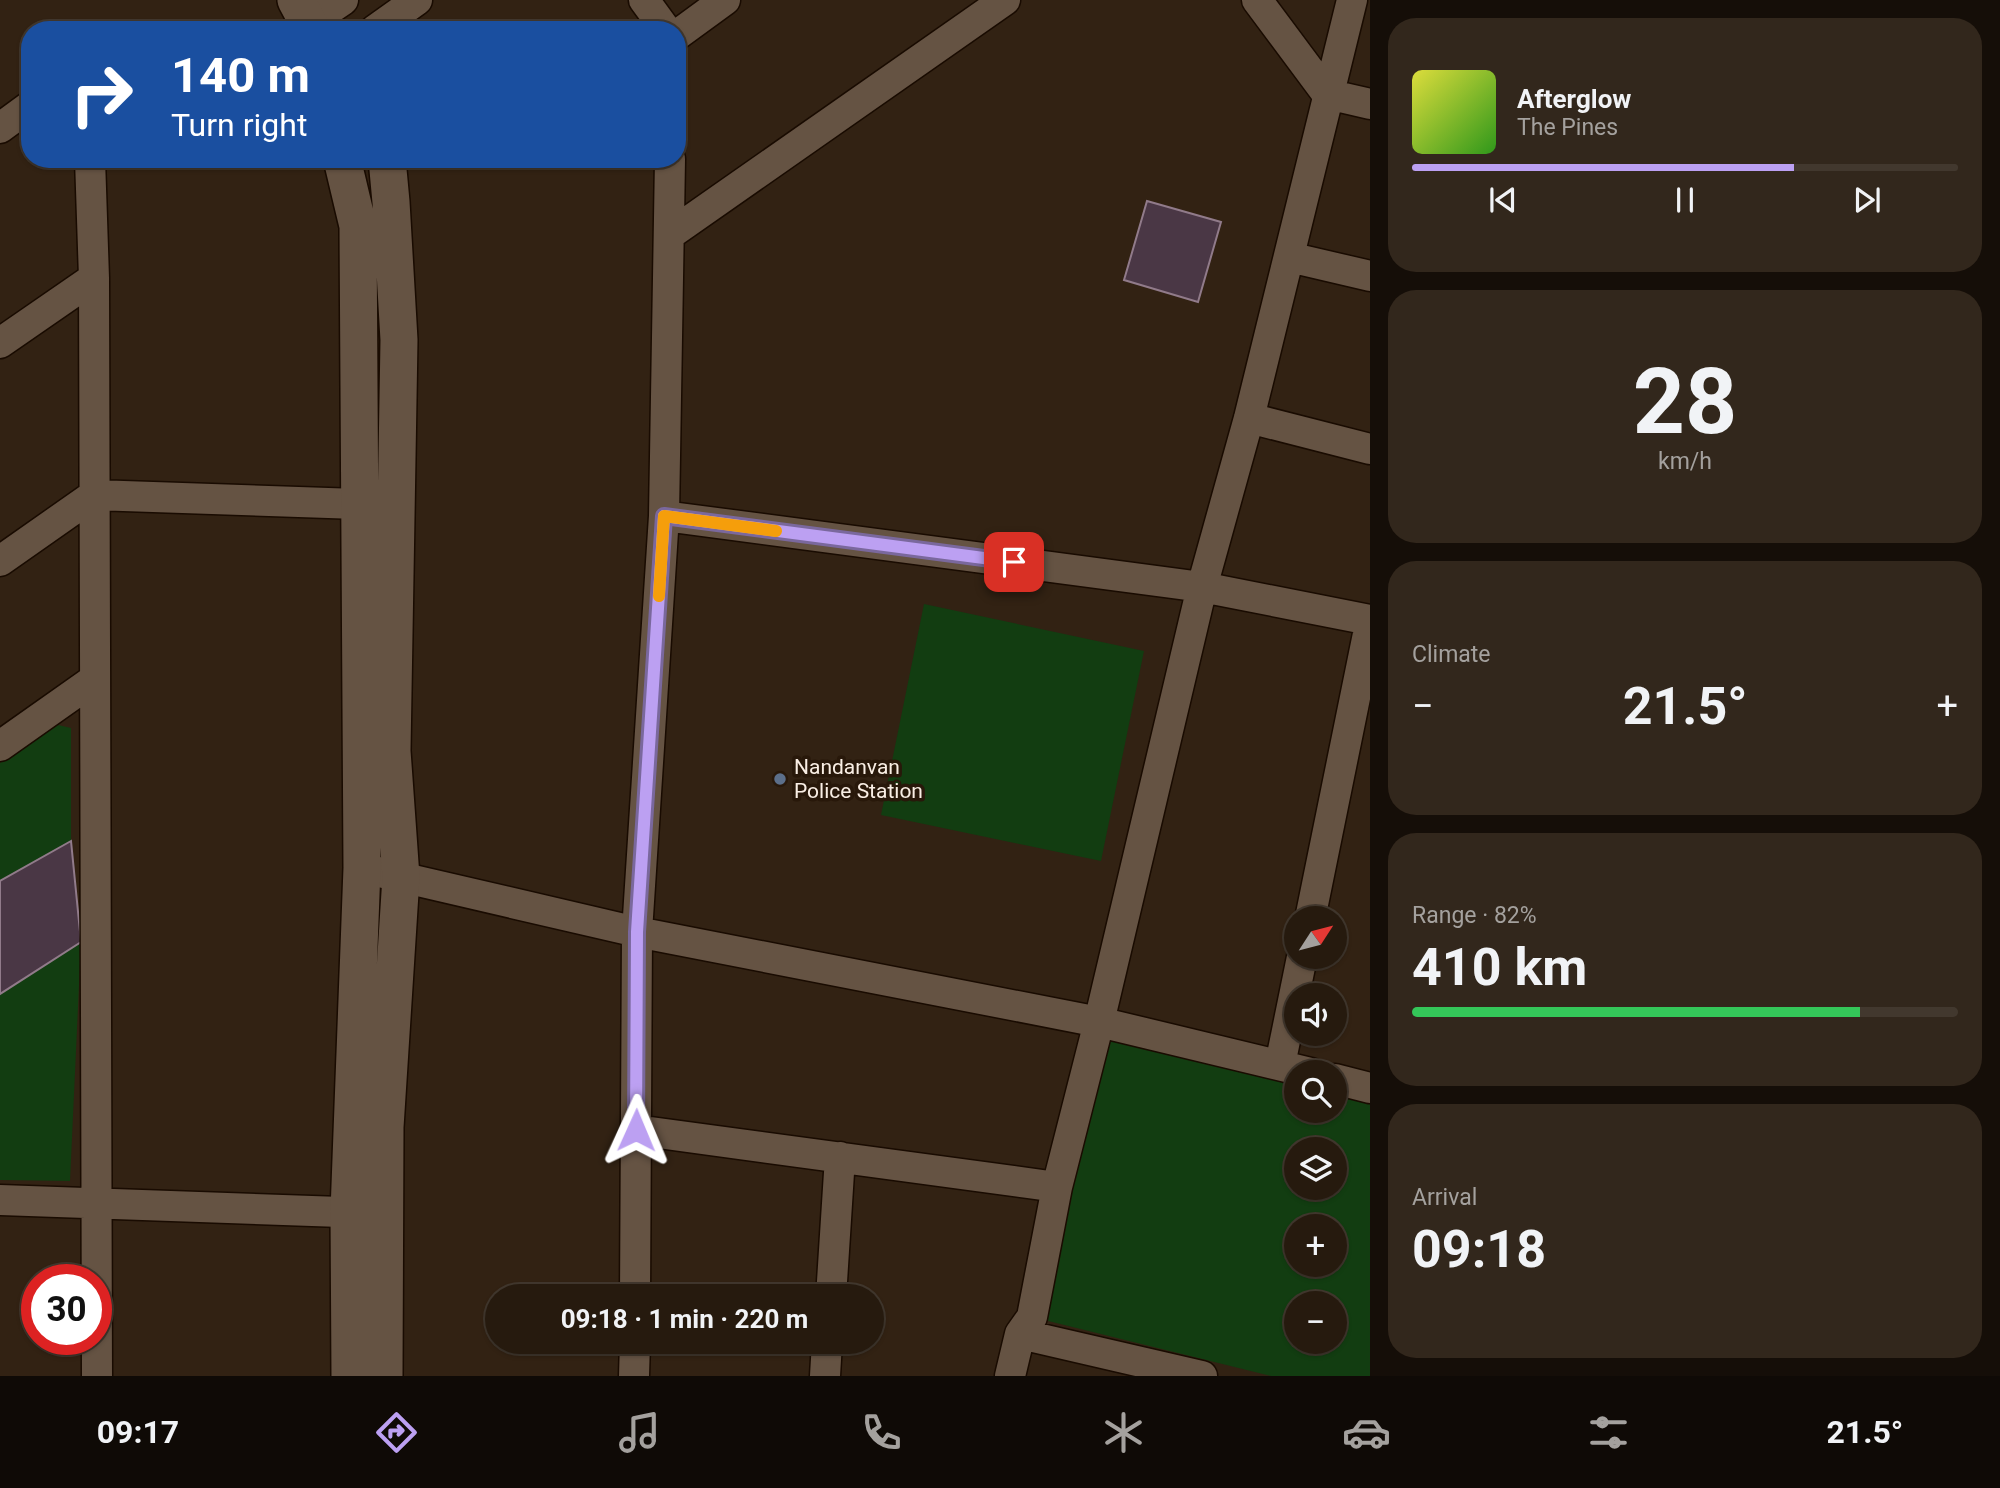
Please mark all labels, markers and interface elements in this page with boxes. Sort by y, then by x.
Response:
text: 140 m [171,47,310,104]
icon: right [56,49,147,140]
text: Afterglow [1517,84,1631,114]
text: Turn right [171,106,307,144]
text: The Pines [1517,114,1618,141]
icon: previous [1484,181,1522,219]
icon: pause [1666,181,1704,219]
icon: next [1848,181,1886,219]
text: 28 [1633,349,1737,455]
text: km/h [1658,448,1712,475]
pin [984,532,1044,592]
icon: arrive [995,543,1033,581]
text: Climate [1412,641,1491,668]
text: 21.5° [1623,676,1748,737]
text: − [1412,684,1434,728]
text: + [1936,684,1958,728]
place label: Nandanvan Police Station [794,755,923,803]
marker: Nandanvan Police Station [772,771,788,787]
text: Range · 82% [1412,902,1537,929]
north arrow [1284,906,1348,970]
map controls [1284,906,1347,1354]
text: 410 km [1412,937,1587,998]
button: sound [1284,983,1347,1046]
button: search [1284,1060,1347,1123]
position arrow [599,1093,673,1167]
button: layers [1284,1137,1347,1200]
text: Arrival [1412,1184,1477,1211]
button: + [1284,1214,1347,1277]
text: 09:18 [1412,1219,1546,1280]
speed limit sign: 30 [21,1264,112,1355]
button: − [1284,1291,1347,1354]
text: 09:18 · 1 min · 220 m [561,1304,808,1334]
icon: directions [372,1408,421,1457]
icon: music [615,1408,664,1457]
icon: phone [857,1408,906,1457]
icon: climate [1099,1408,1148,1457]
icon: car [1342,1408,1391,1457]
icon: filters [1584,1408,1633,1457]
text: 09:17 [97,1413,179,1451]
text: 21.5° [1826,1413,1903,1451]

